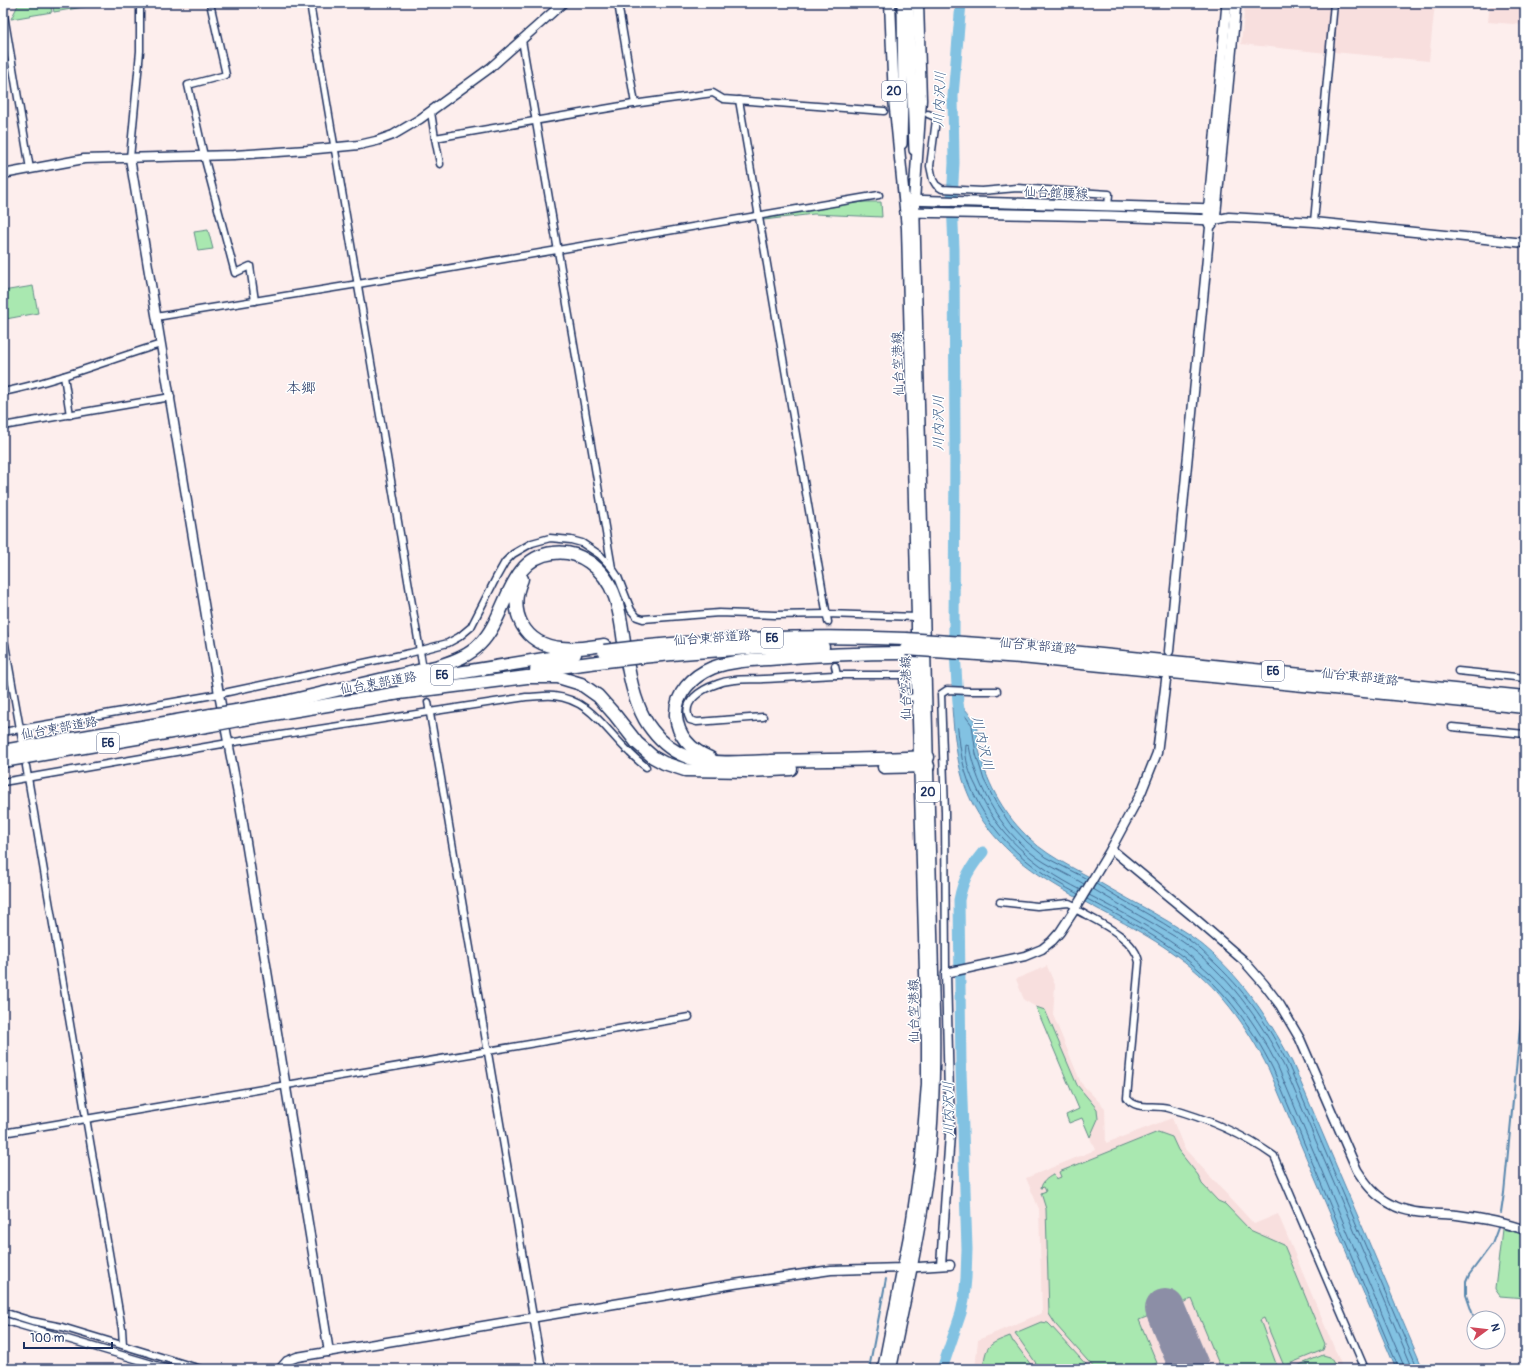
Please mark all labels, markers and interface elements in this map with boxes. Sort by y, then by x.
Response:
water label: 川内沢川 [930,71,949,127]
road number: 20 [882,81,906,101]
street label: 仙台館腰線 [1023,184,1090,202]
street label: 仙台空港線 [889,330,907,397]
district label: 本郷 [286,379,316,398]
water label: 川内沢川 [930,395,947,451]
street label: 仙台東部道路 [673,627,752,649]
road number: E6 [761,628,783,648]
street label: 仙台東部道路 [998,635,1077,657]
street label: 仙台空港線 [897,654,915,721]
road number: E6 [1262,661,1284,681]
road number: E6 [431,665,453,685]
street label: 仙台東部道路 [1320,665,1400,689]
street label: 仙台東部道路 [338,668,418,698]
street label: 仙台東部道路 [19,713,99,743]
water label: 川内沢川 [968,714,997,772]
road number: E6 [97,733,119,753]
road number: 20 [916,782,940,802]
street label: 仙台空港線 [905,977,923,1044]
water label: 川内沢川 [940,1081,957,1137]
north arrow [1466,1310,1506,1350]
text: N [1488,1322,1503,1333]
scale bar [24,1324,112,1350]
text: 100 m [30,1331,65,1346]

